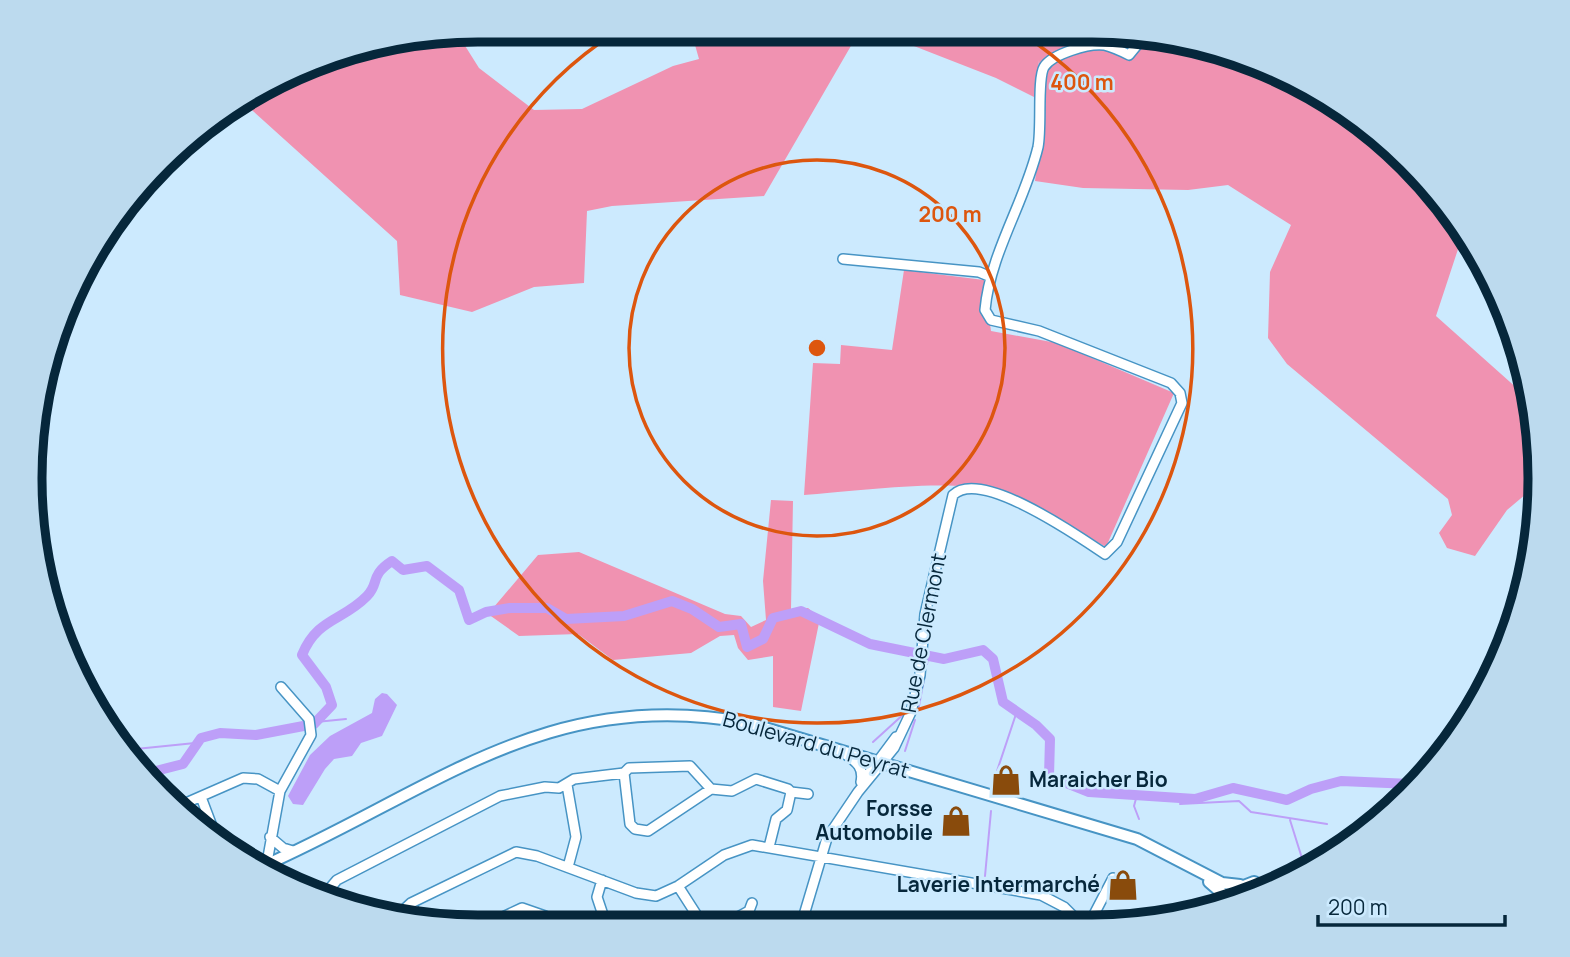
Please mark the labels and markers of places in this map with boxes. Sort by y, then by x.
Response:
centre of rings [805,336,829,360]
shop icon: Maraicher Bio [989,763,1023,797]
place label: Maraicher Bio [1029,765,1168,793]
place label: Forsse Automobile [815,794,933,846]
shop icon: Forsse Automobile [939,804,973,838]
shop icon: Laverie Intermarché [1106,868,1140,902]
place label: Laverie Intermarché [897,870,1100,898]

